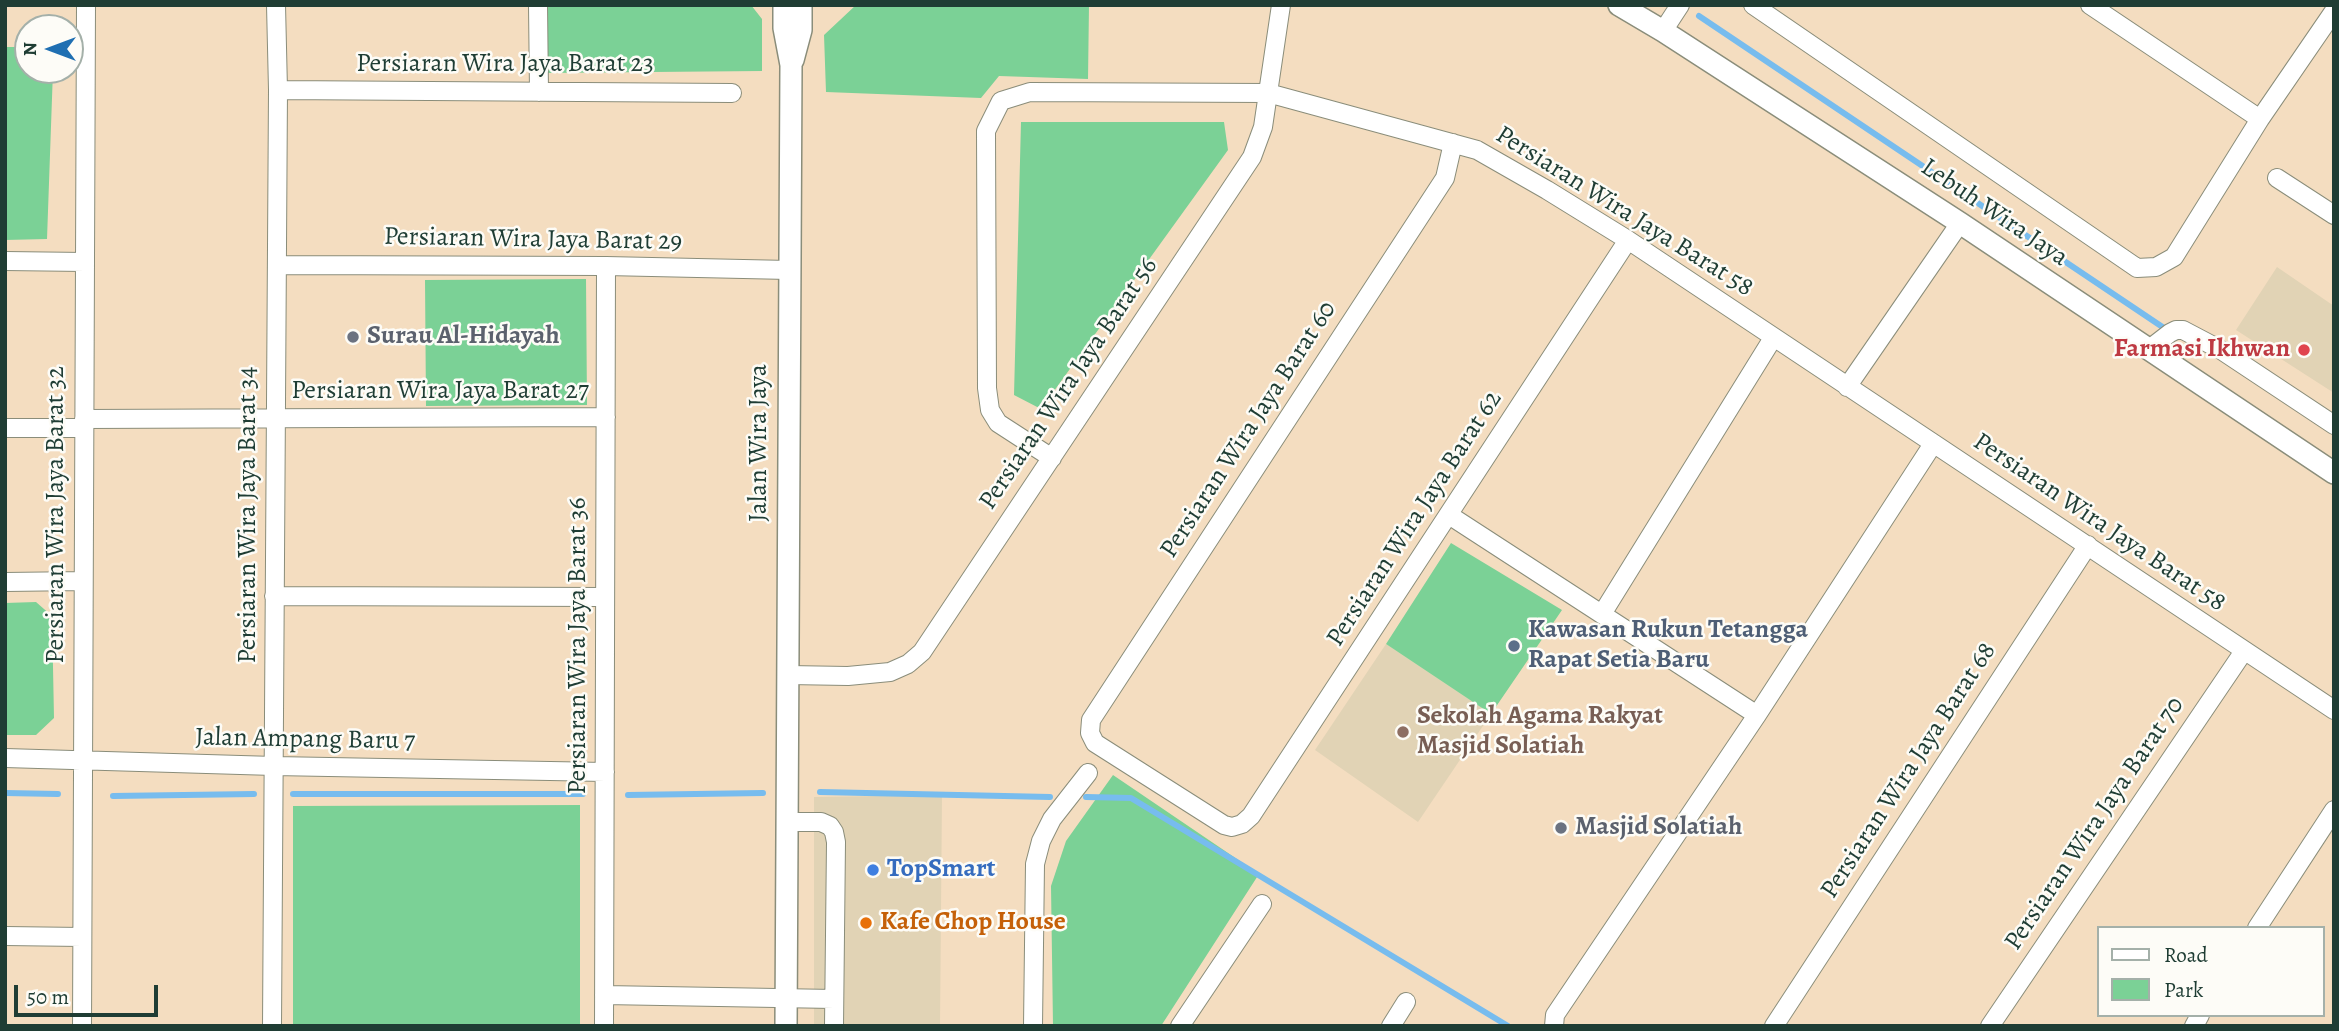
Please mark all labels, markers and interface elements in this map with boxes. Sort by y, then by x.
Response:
north arrow [14,14,84,84]
text: N [17,42,43,56]
street label: Persiaran Wira Jaya Barat 23 [356,49,654,81]
street label: Persiaran Wira Jaya Barat 58 [1489,120,1759,304]
street label: Lebuh Wira Jaya [1914,152,2074,274]
street label: Persiaran Wira Jaya Barat 29 [383,222,683,258]
street label: Persiaran Wira Jaya Barat 56 [973,252,1165,516]
street label: Persiaran Wira Jaya Barat 60 [1154,296,1344,564]
place label: Surau Al-Hidayah [367,321,560,353]
marker: Surau Al-Hidayah [345,329,361,345]
place label: Farmasi Ikhwan [2114,334,2290,366]
marker: Farmasi Ikhwan [2296,342,2312,358]
street label: Jalan Wira Jaya [744,364,776,522]
street label: Persiaran Wira Jaya Barat 32 [41,366,73,664]
street label: Persiaran Wira Jaya Barat 34 [233,367,265,663]
street label: Persiaran Wira Jaya Barat 27 [291,376,589,408]
street label: Persiaran Wira Jaya Barat 62 [1321,385,1509,653]
street label: Persiaran Wira Jaya Barat 58 [1967,427,2231,619]
street label: Persiaran Wira Jaya Barat 36 [563,497,595,795]
place label: Kawasan Rukun Tetangga Rapat Setia Baru [1528,615,1808,676]
street label: Persiaran Wira Jaya Barat 68 [1815,637,2003,905]
marker: Kawasan Rukun Tetangga Rapat Setia Baru [1506,638,1522,654]
street label: Persiaran Wira Jaya Barat 70 [1998,691,2192,957]
place label: Sekolah Agama Rakyat Masjid Solatiah [1417,701,1663,762]
street label: Jalan Ampang Baru 7 [195,722,415,758]
marker: Sekolah Agama Rakyat Masjid Solatiah [1395,724,1411,740]
place label: Masjid Solatiah [1575,812,1742,844]
marker: Masjid Solatiah [1553,820,1569,836]
place label: TopSmart [887,854,995,886]
marker: TopSmart [865,862,881,878]
place label: Kafe Chop House [880,907,1066,939]
marker: Kafe Chop House [858,915,874,931]
legend [2098,926,2325,1017]
text: Road [2164,941,2208,969]
scale bar [18,972,161,1016]
text: Park [2164,976,2203,1004]
text: 50 m [27,983,69,1011]

